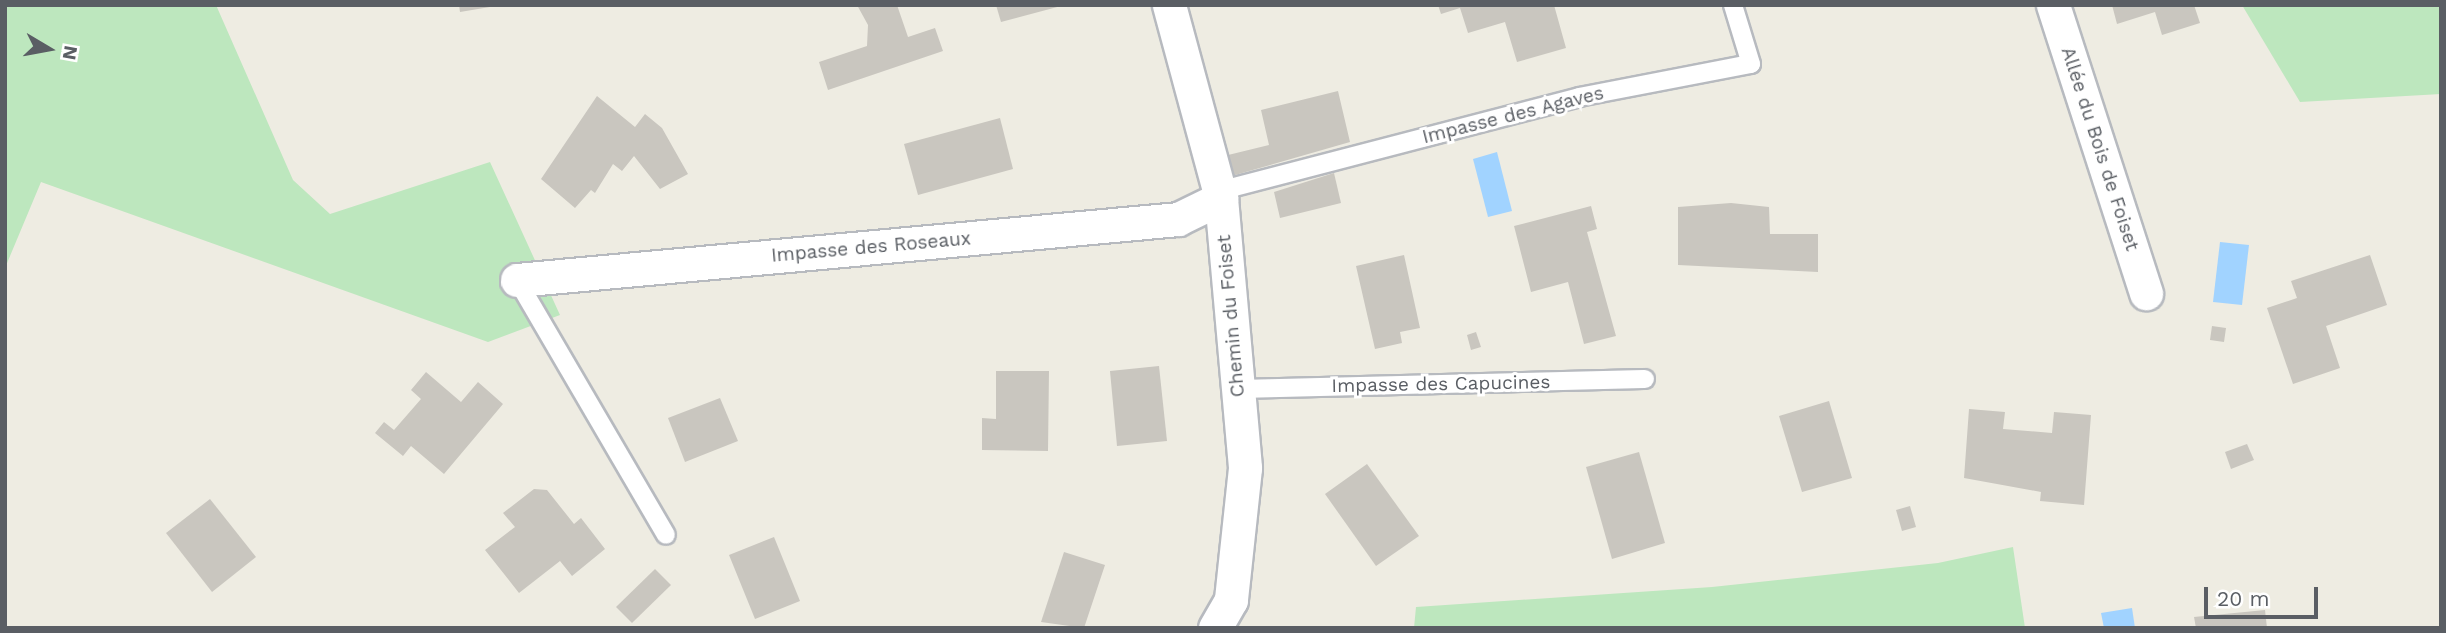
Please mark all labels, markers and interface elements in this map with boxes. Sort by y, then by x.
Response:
north arrow [14,14,84,84]
text: N [58,44,83,62]
street label: Allée du Bois de Foiset [2056,44,2144,254]
street label: Impasse des Agaves [1419,81,1607,149]
street label: Impasse des Roseaux [770,227,972,267]
street label: Chemin du Foiset [1213,234,1249,398]
street label: Impasse des Capucines [1331,371,1551,397]
scale bar [2208,574,2322,618]
text: 20 m [2217,586,2269,611]

